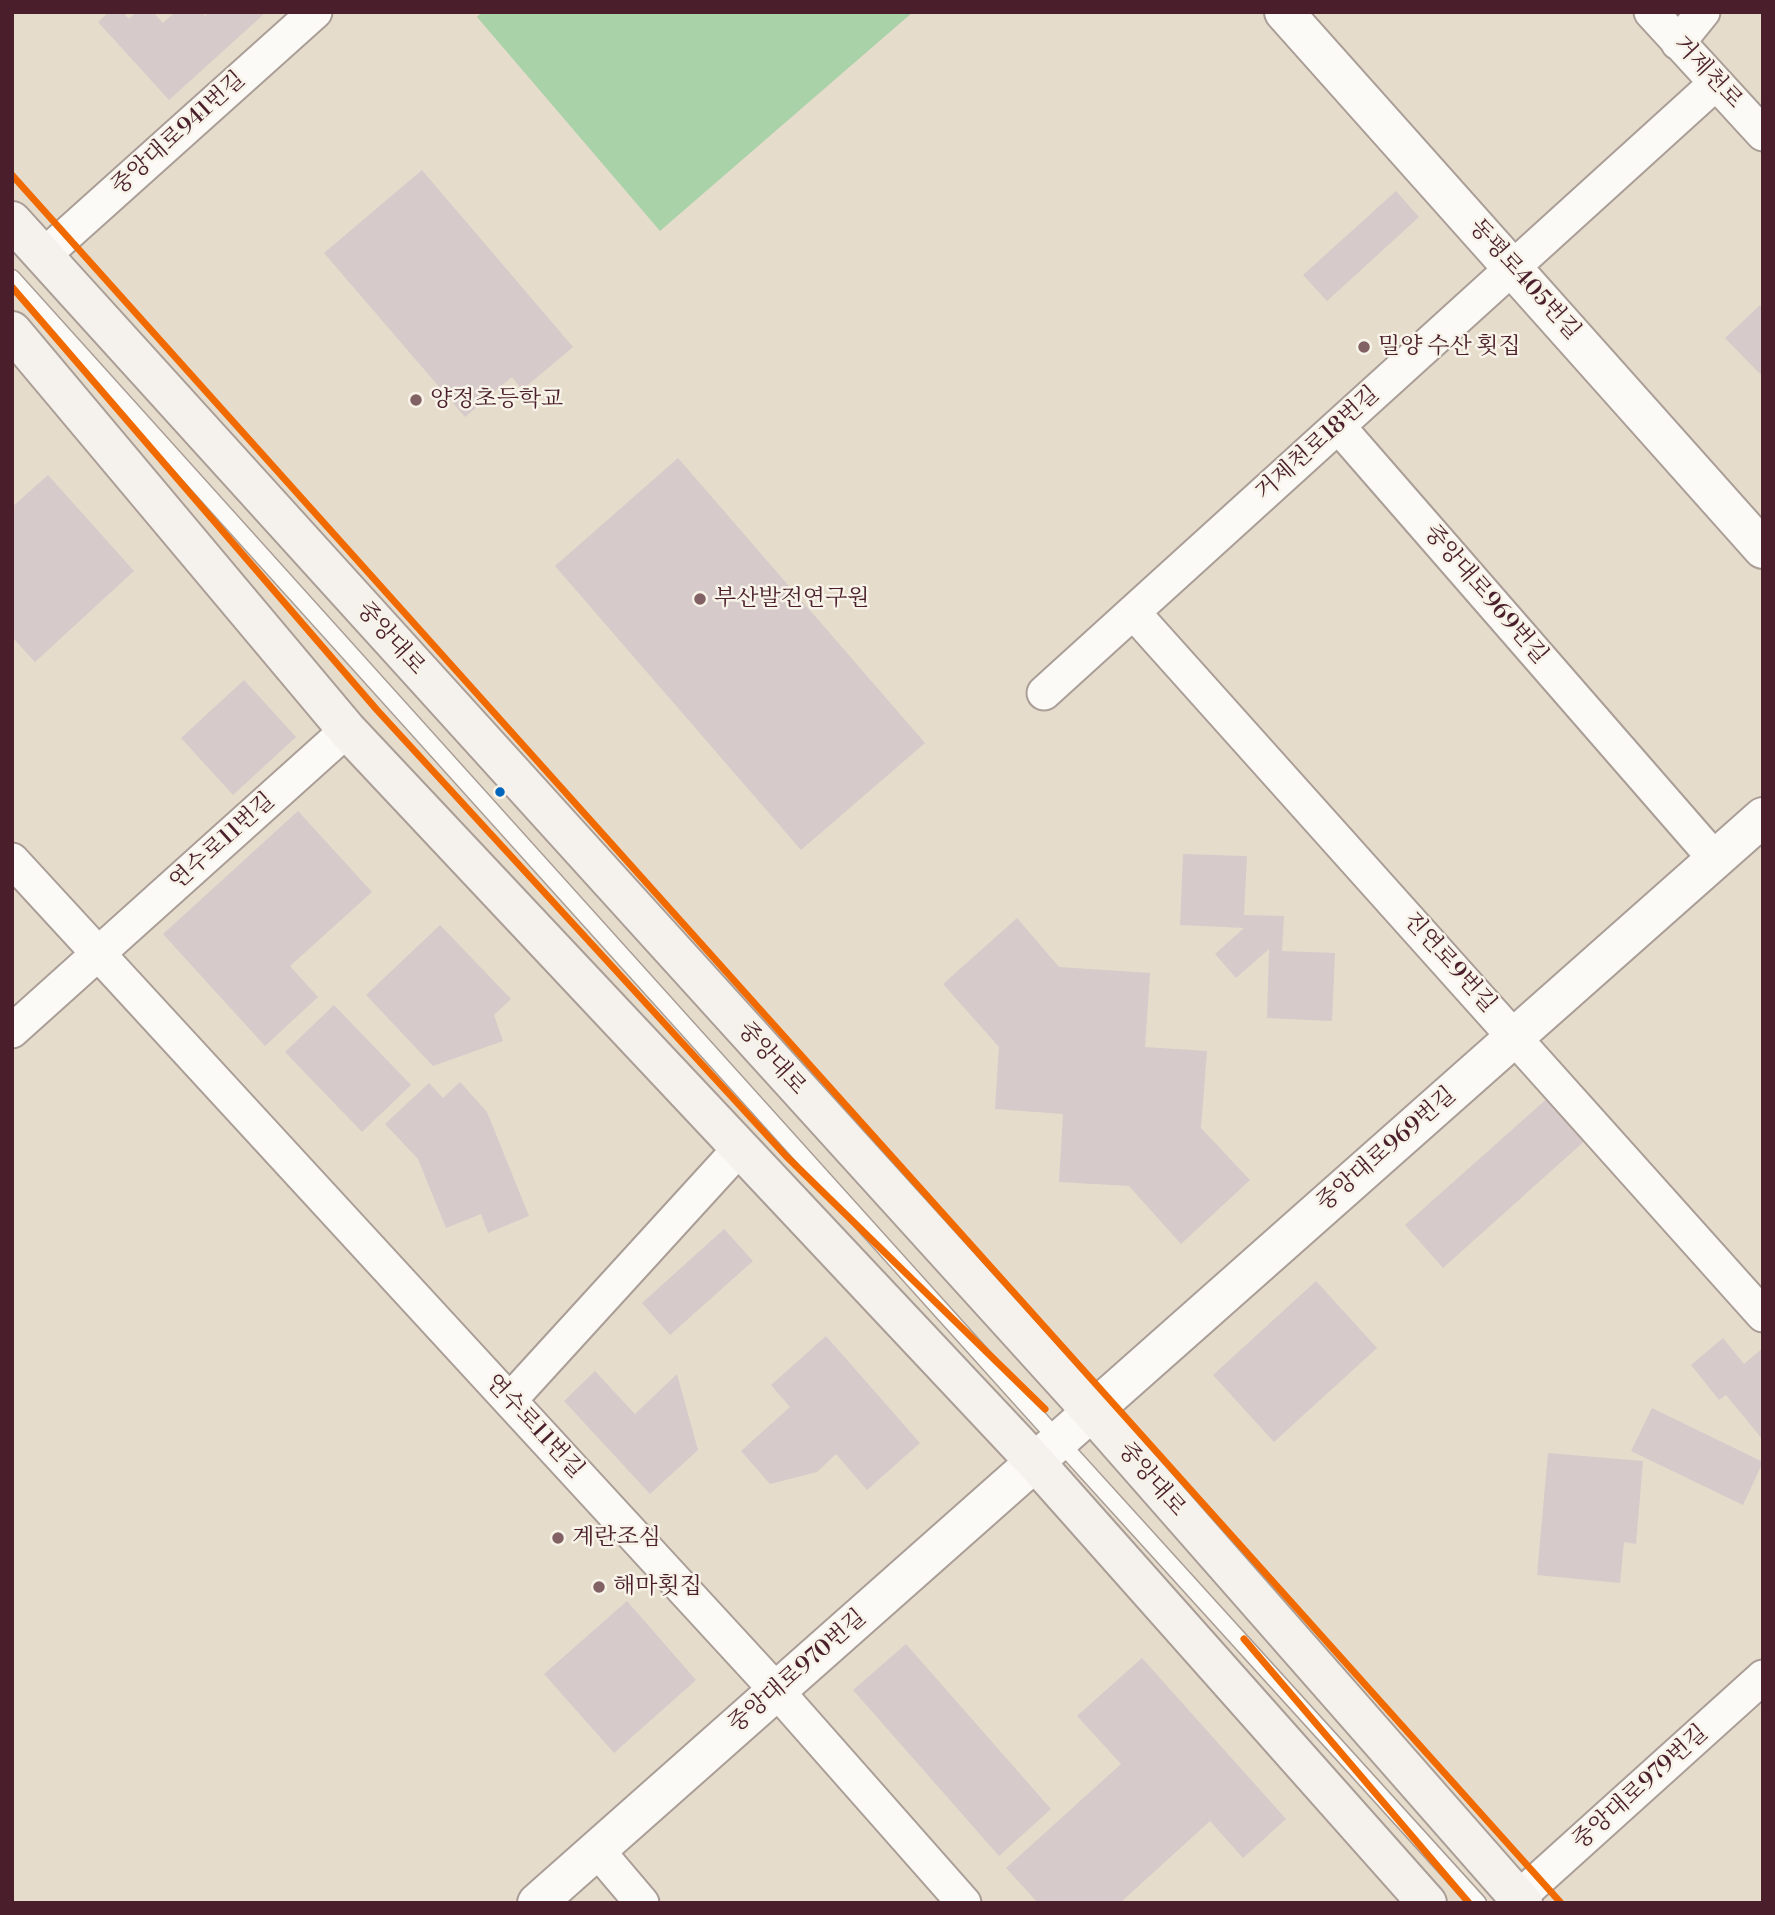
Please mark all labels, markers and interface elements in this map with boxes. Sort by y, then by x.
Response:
street label: 거제천로 [1667,31,1747,115]
street label: 중앙대로941번길 [106,67,252,201]
street label: 동평로405번길 [1463,214,1585,346]
place label: 밀양 수산 횟집 [1378,333,1521,361]
marker: 밀양 수산 횟집 [1356,339,1372,355]
street label: 거제천로18번길 [1250,381,1386,507]
place label: 양정초등학교 [430,386,563,414]
marker: 양정초등학교 [408,392,424,408]
street label: 중앙대로969번길 [1417,520,1553,670]
place label: 부산발전연구원 [714,585,870,613]
marker: 부산발전연구원 [692,591,708,607]
street label: 중앙대로 [350,597,430,681]
unlabelled marker [493,785,507,799]
street label: 연수로11번길 [165,788,281,896]
street label: 진연로9번길 [1397,907,1501,1019]
street label: 중앙대로 [731,1017,811,1101]
street label: 중앙대로969번길 [1312,1082,1462,1218]
street label: 연수로11번길 [479,1369,589,1485]
street label: 중앙대로 [1111,1437,1191,1523]
place label: 계란조심 [572,1524,661,1552]
marker: 계란조심 [550,1530,566,1546]
place label: 해마횟집 [613,1573,702,1601]
marker: 해마횟집 [591,1579,607,1595]
street label: 중앙대로970번길 [723,1605,873,1739]
street label: 중앙대로979번길 [1568,1720,1714,1856]

